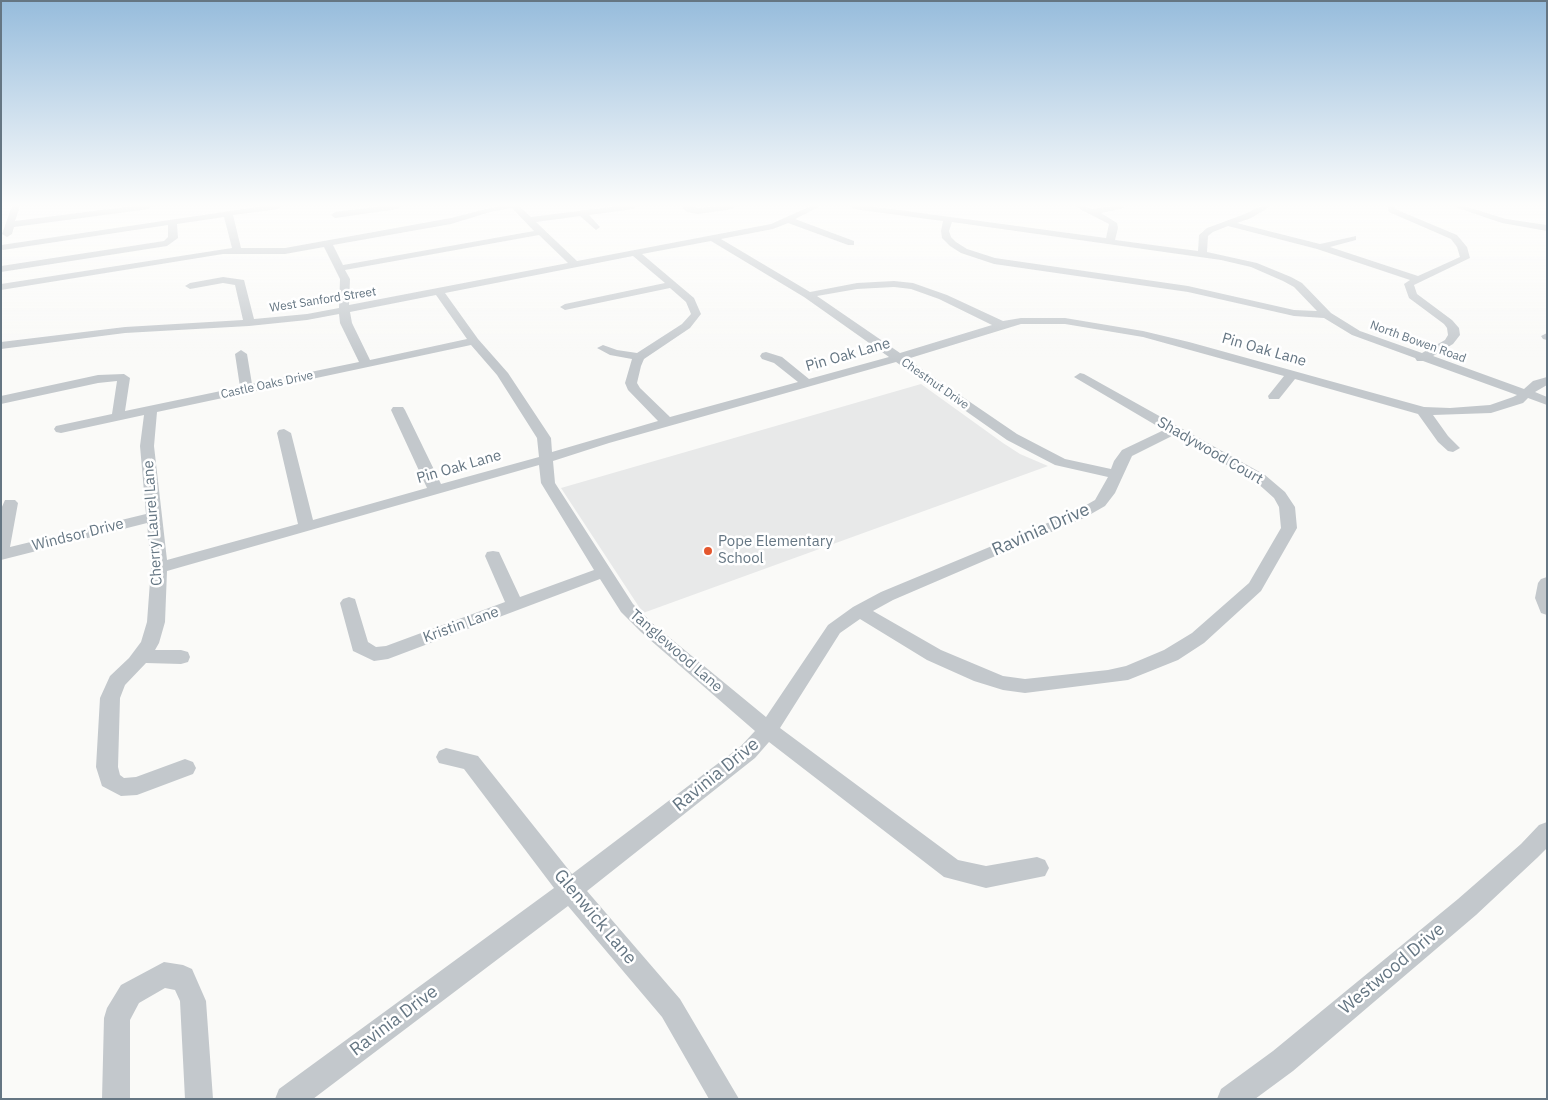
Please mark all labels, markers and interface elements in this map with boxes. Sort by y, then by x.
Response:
street label: West Sanford Street [269,284,377,316]
street label: North Bowen Road [1368,318,1468,366]
street label: Pin Oak Lane [1220,329,1308,371]
street label: Pin Oak Lane [804,334,892,376]
street label: Chestnut Drive [898,355,972,413]
street label: Castle Oaks Drive [219,368,315,402]
street label: Shadywood Court [1154,413,1266,489]
street label: Pin Oak Lane [415,446,503,488]
street label: Cherry Laurel Lane [140,460,166,586]
street label: Ravinia Drive [989,499,1093,561]
street label: Windsor Drive [30,515,126,555]
place label: Pope Elementary School [718,533,833,568]
marker: Pope Elementary School [702,545,714,557]
street label: Kristin Lane [421,603,501,647]
street label: Tanglewood Lane [626,606,726,696]
street label: Ravinia Drive [669,734,763,816]
street label: Glenwick Lane [549,865,641,969]
street label: Westwood Drive [1335,919,1449,1019]
street label: Ravinia Drive [346,981,442,1061]

